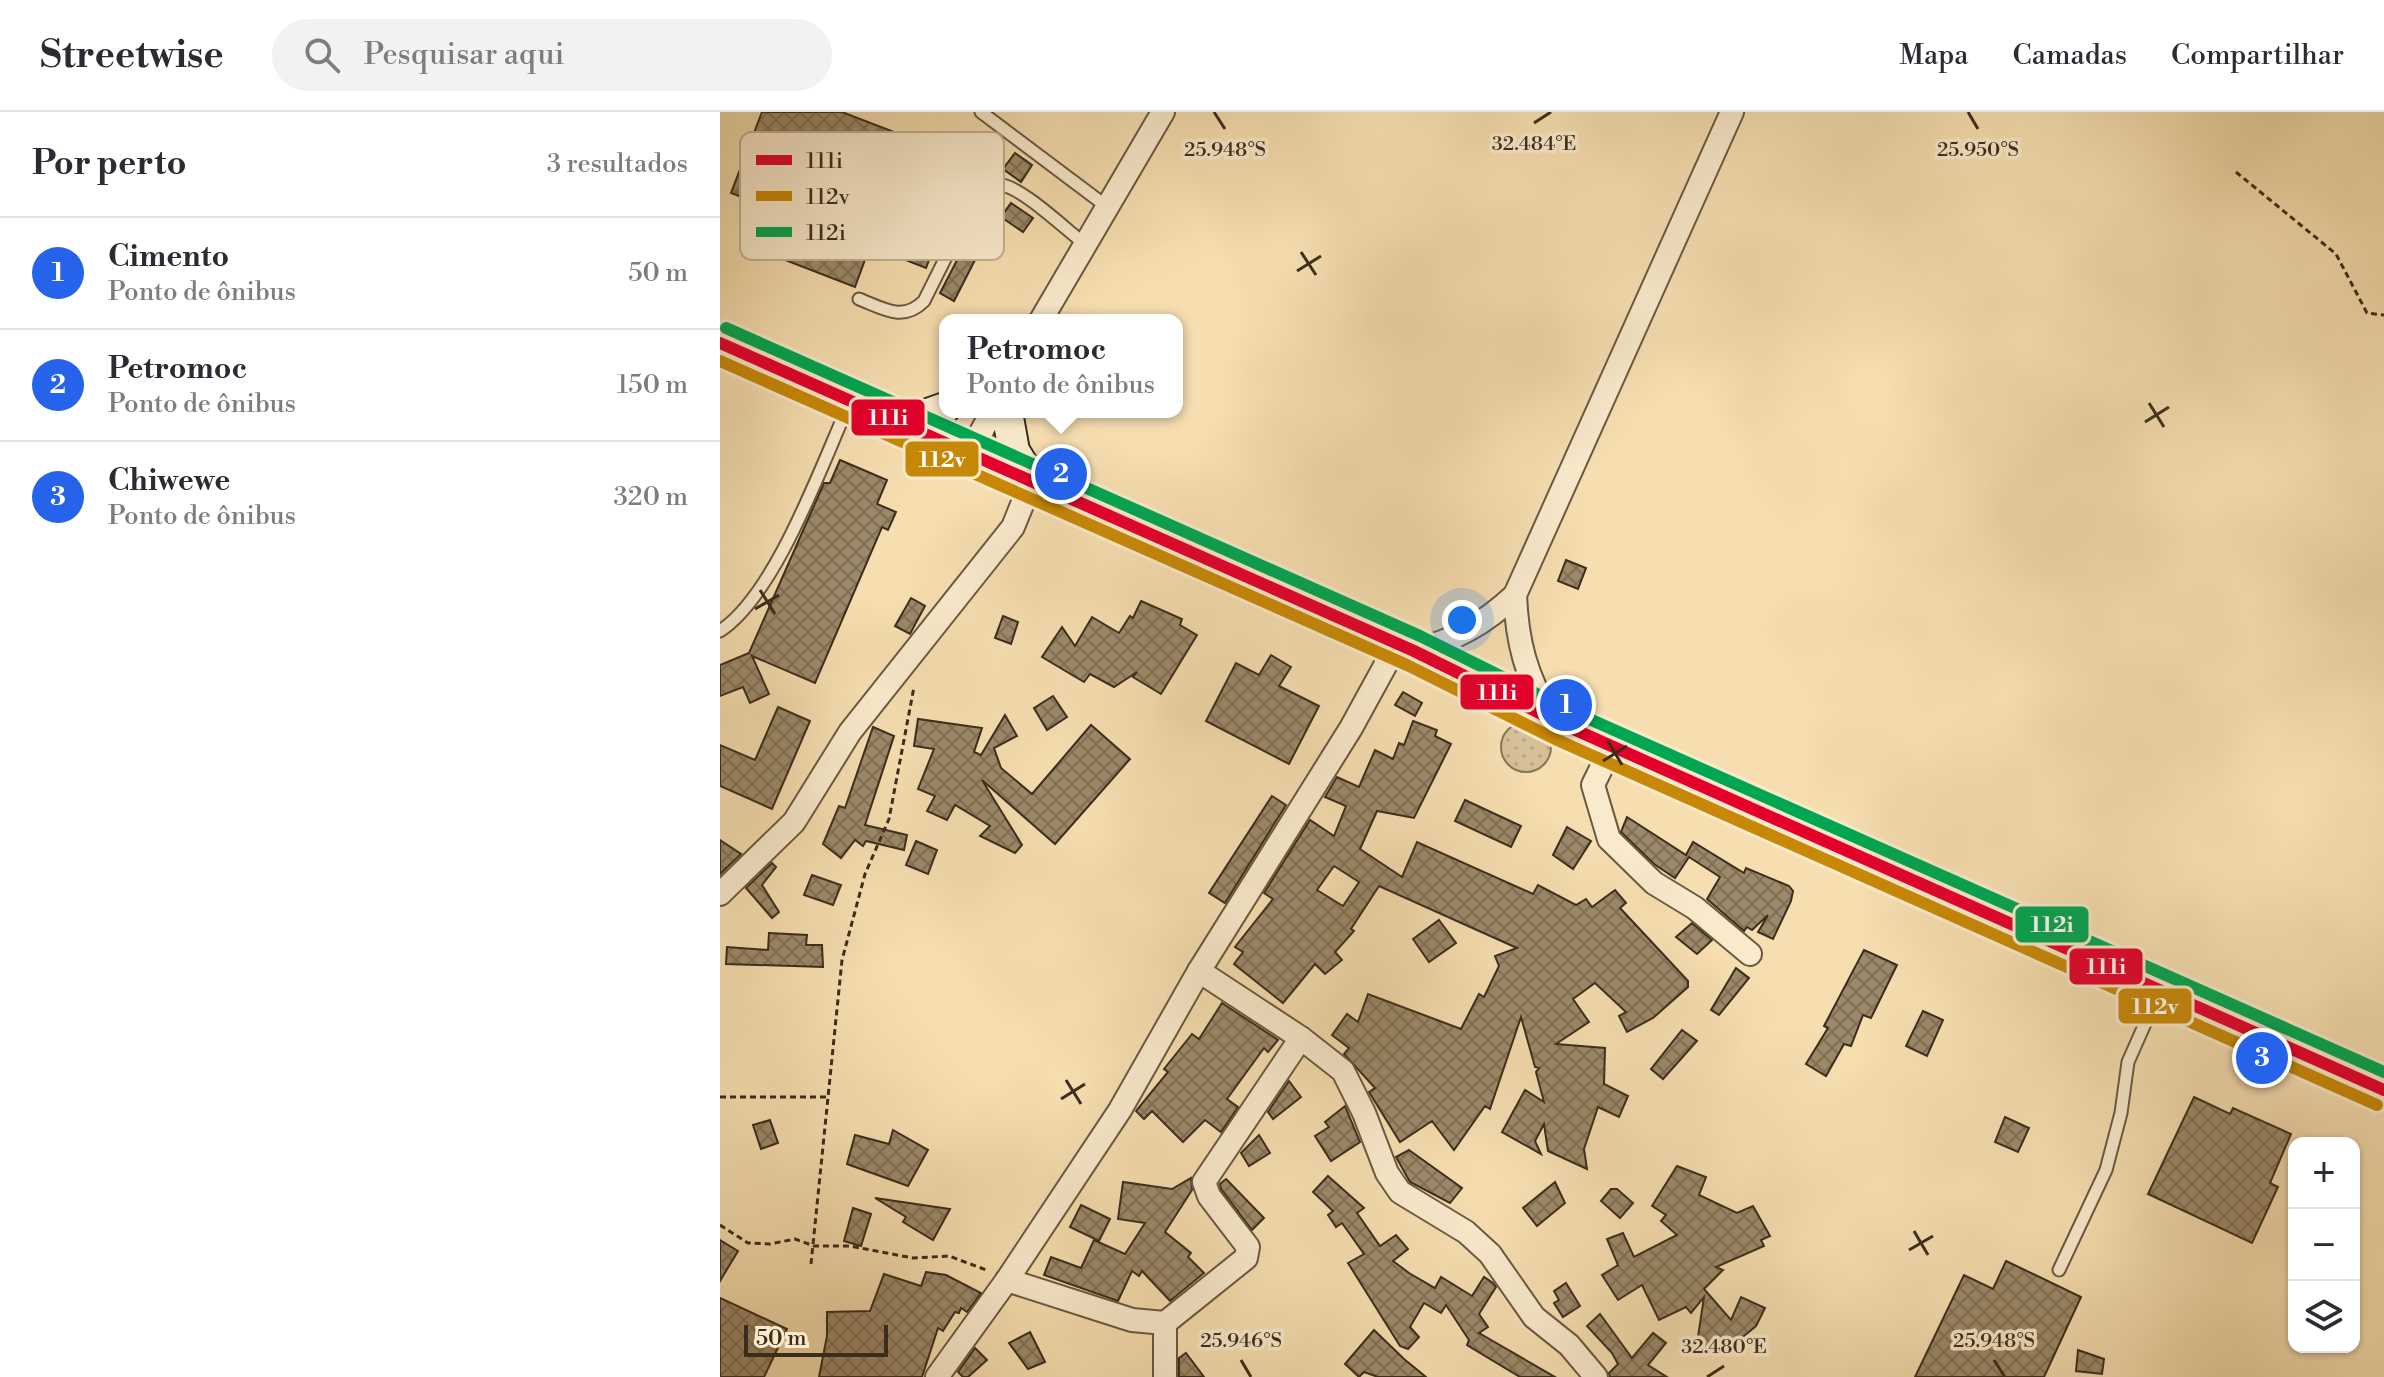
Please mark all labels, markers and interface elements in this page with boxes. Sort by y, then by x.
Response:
search box [272,19,832,91]
text: Streetwise [40,32,224,79]
icon: search [300,33,344,77]
text: Pesquisar aqui [364,36,564,74]
text: Mapa [1899,38,1969,73]
text: Camadas [2013,38,2127,73]
text: Compartilhar [2171,38,2344,73]
legend [740,132,1004,260]
text: 32.484°E [1492,132,1576,157]
text: 25.948°S [1184,138,1266,163]
text: 25.950°S [1937,138,2019,163]
text: Por perto [32,143,187,185]
text: 3 resultados [547,148,688,180]
text: 111i [806,148,843,175]
text: 112v [806,184,851,211]
text: 112i [806,220,846,247]
text: Cimento [108,238,229,276]
text: 1 [52,257,64,289]
text: 50 m [628,257,688,289]
text: Ponto de ônibus [108,276,296,308]
popup [939,314,1183,418]
text: Petromoc [967,331,1106,369]
text: Petromoc [108,350,247,388]
text: 2 [50,369,66,401]
text: 150 m [617,369,688,401]
text: Ponto de ônibus [967,369,1155,401]
text: Ponto de ônibus [108,388,296,420]
line badge: 111i [850,398,926,437]
text: 111i [868,405,908,432]
line badge: 112v [904,440,980,478]
pin: 2 [1035,444,1087,504]
text: 112v [919,447,967,474]
text: Chiwewe [108,462,230,500]
text: 3 [50,481,66,513]
text: 320 m [613,481,688,513]
text: Ponto de ônibus [108,500,296,532]
your location [1442,600,1482,640]
line badge: 111i [1459,673,1535,711]
pin: 1 [1540,675,1592,735]
text: 111i [1477,680,1517,707]
line badge: 112i [2014,905,2090,944]
text: 112i [2030,912,2074,939]
line badge: 111i [2068,947,2144,986]
text: 111i [2086,954,2126,981]
line badge: 112v [2117,987,2193,1025]
text: 112v [2132,994,2180,1021]
pin: 3 [2236,1028,2288,1088]
map controls [2288,1137,2360,1353]
button: + [2288,1137,2360,1209]
button: − [2288,1209,2360,1281]
button: layers [2288,1281,2360,1353]
scale bar [744,1321,888,1357]
text: 50 m [756,1325,807,1352]
text: 25.946°S [1200,1329,1282,1354]
text: 25.948°S [1953,1329,2035,1354]
text: 32.480°E [1681,1335,1767,1360]

